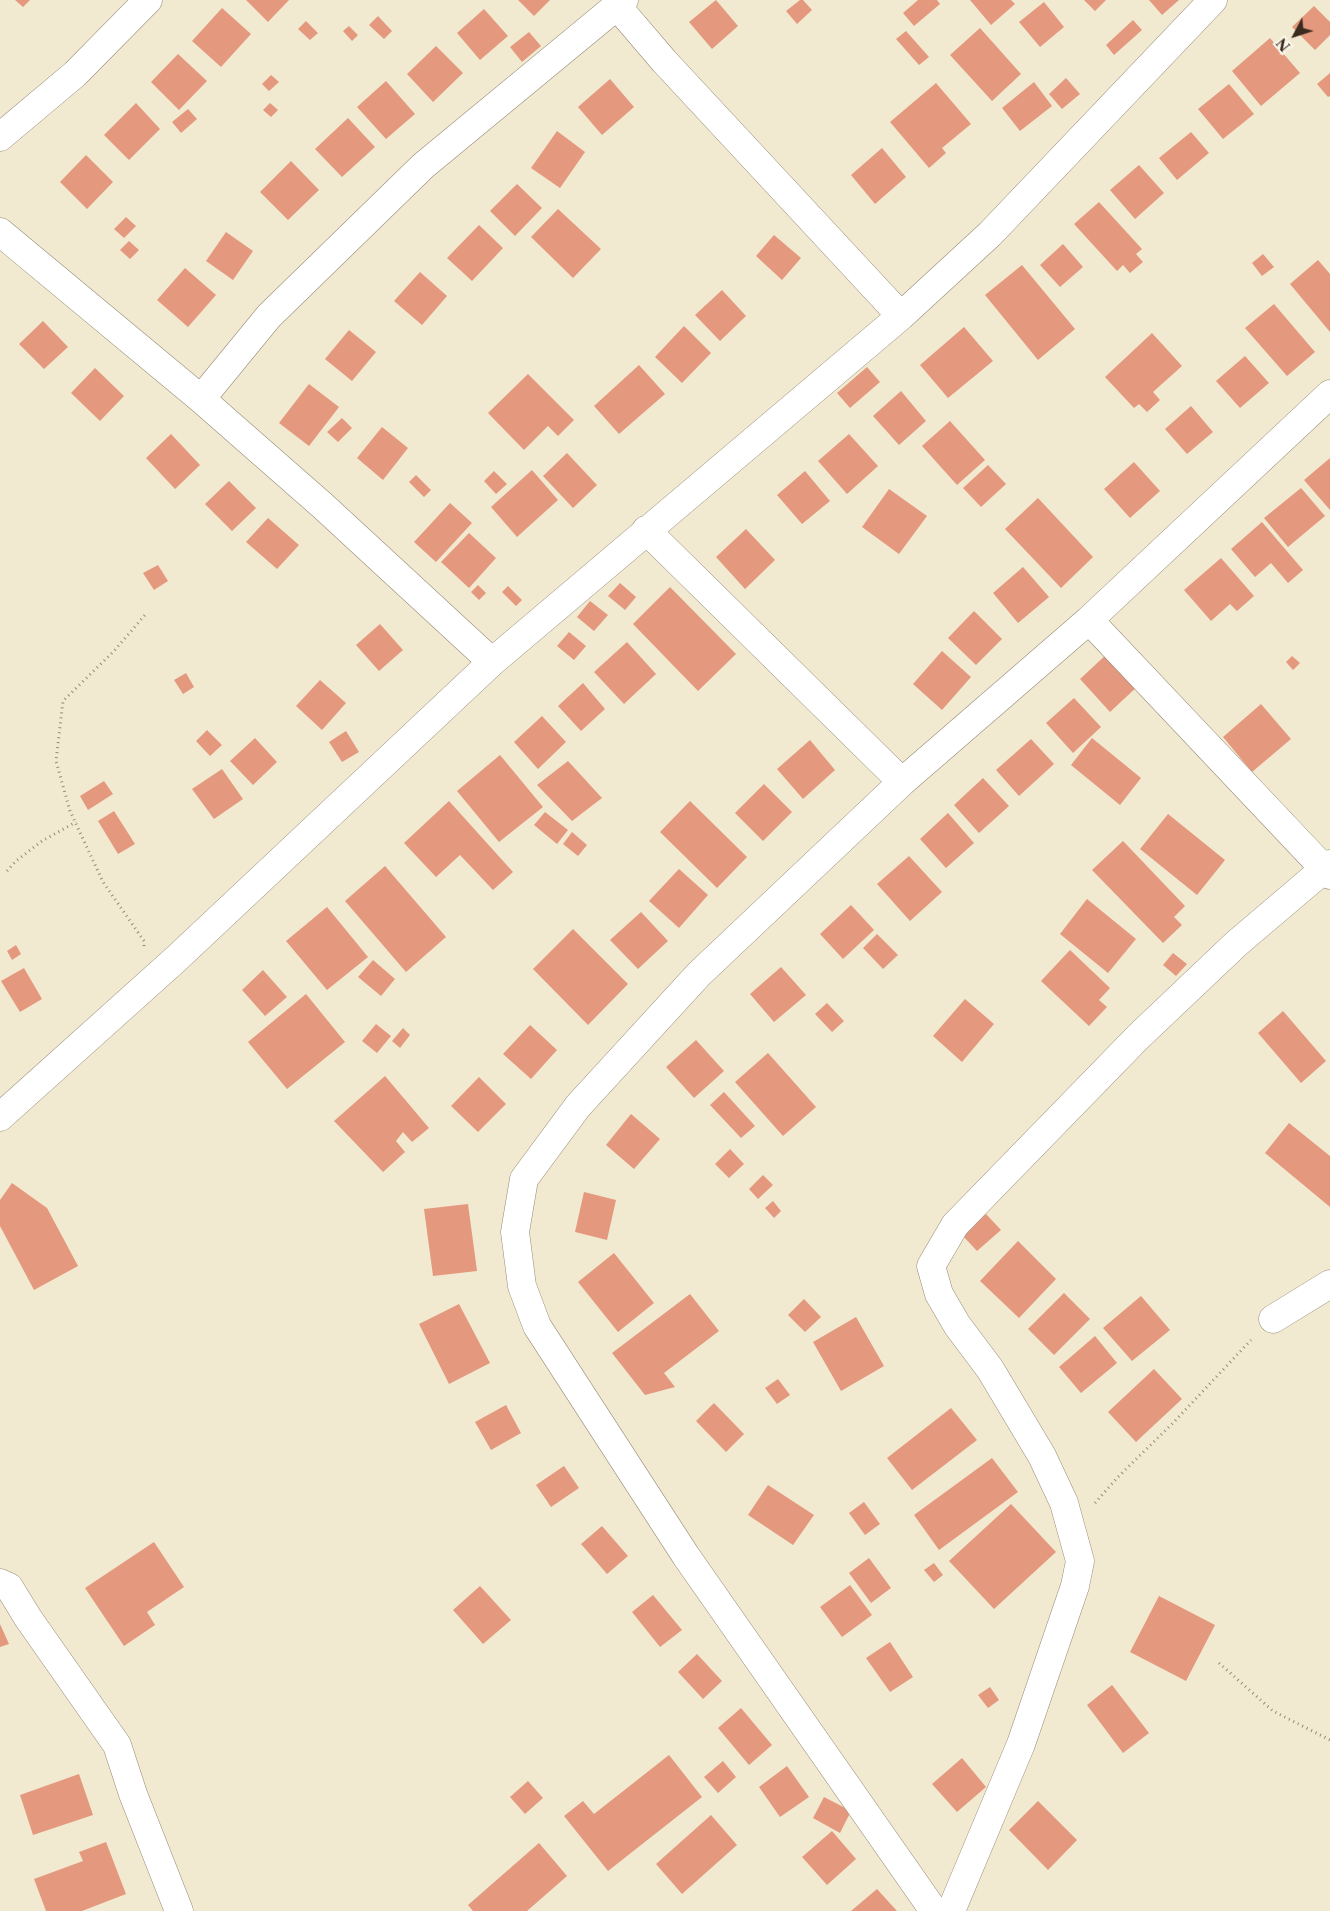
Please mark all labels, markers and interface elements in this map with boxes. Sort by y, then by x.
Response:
north arrow [1270,10,1320,60]
text: N [1273,34,1294,55]

